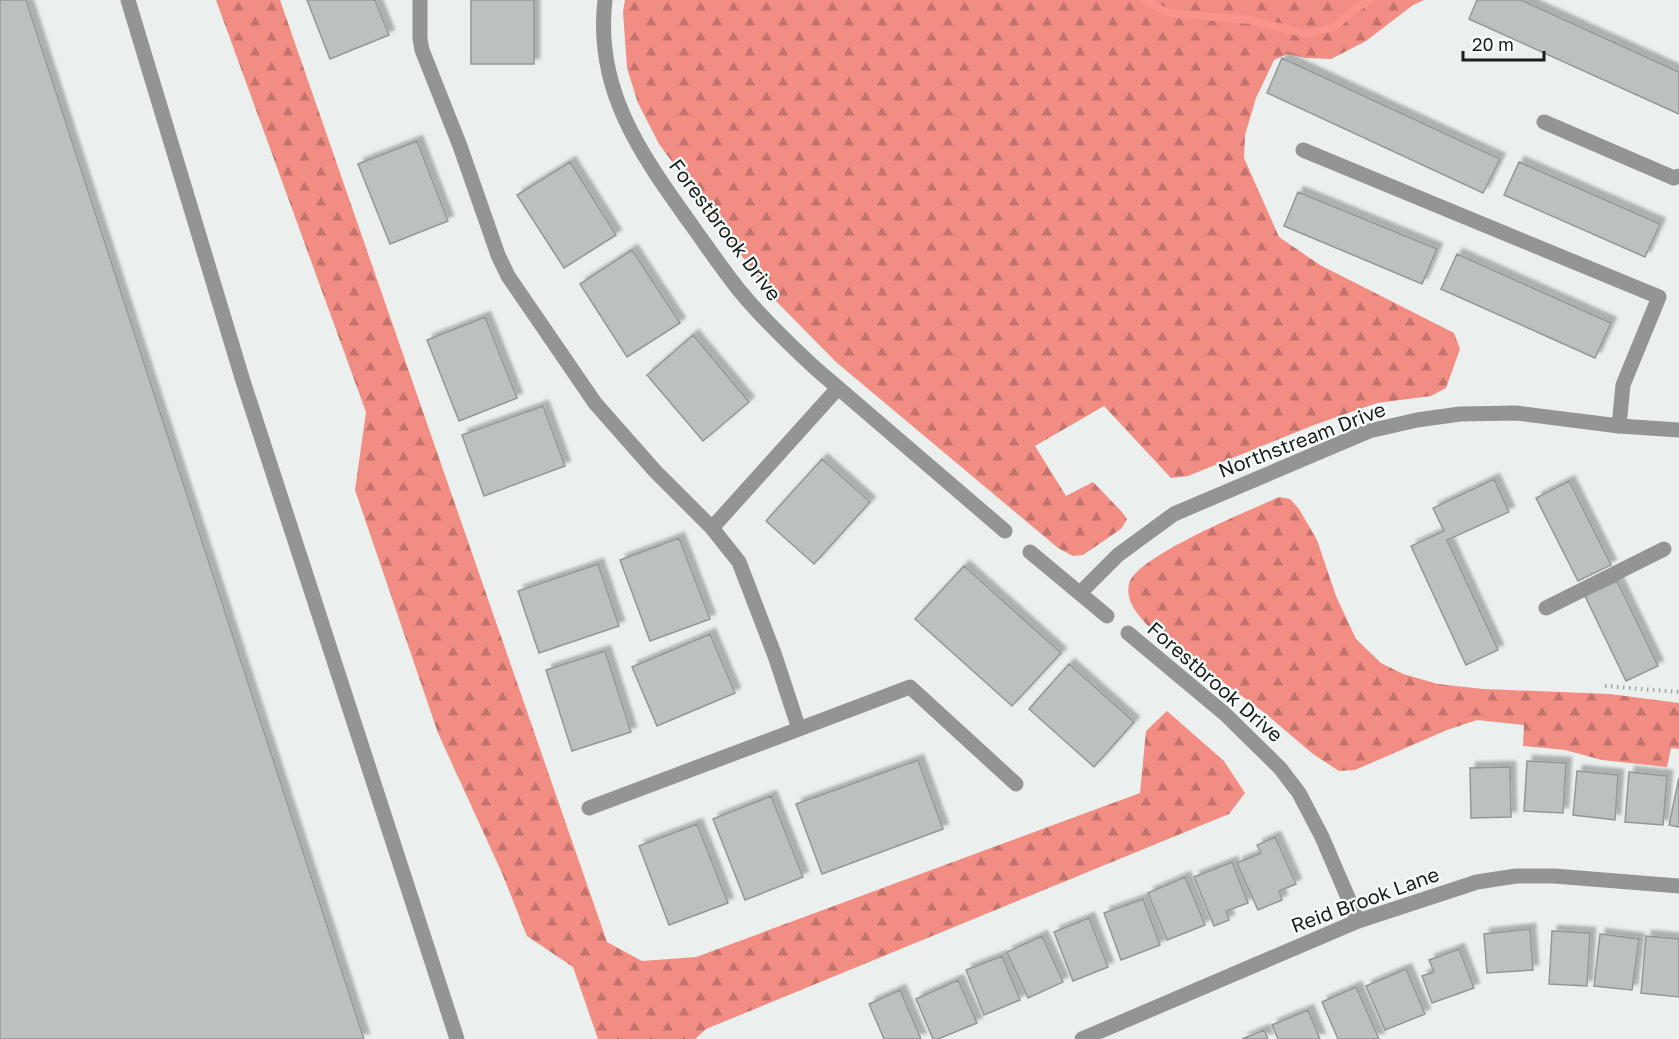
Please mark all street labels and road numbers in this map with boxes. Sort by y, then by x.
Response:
street label: Forestbrook Drive [665,154,787,305]
street label: Northstream Drive [1215,396,1389,482]
street label: Forestbrook Drive [1143,616,1288,746]
street label: Reid Brook Lane [1287,861,1442,937]

